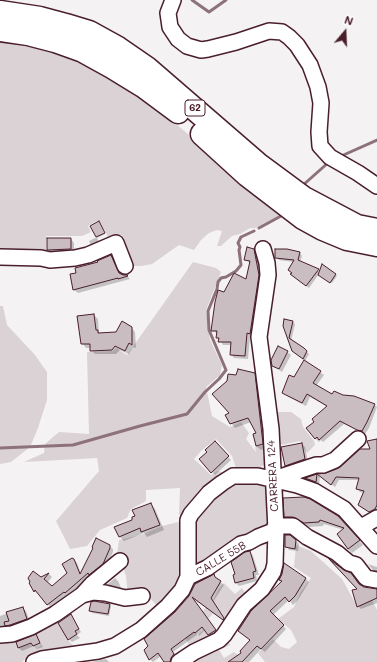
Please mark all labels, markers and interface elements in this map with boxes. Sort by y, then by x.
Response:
north arrow [325,12,365,52]
text: N [343,12,355,29]
road number: 62 [185,100,205,116]
street label: CARRERA 124 [265,440,281,512]
street label: CALLE 55B [193,539,249,579]

